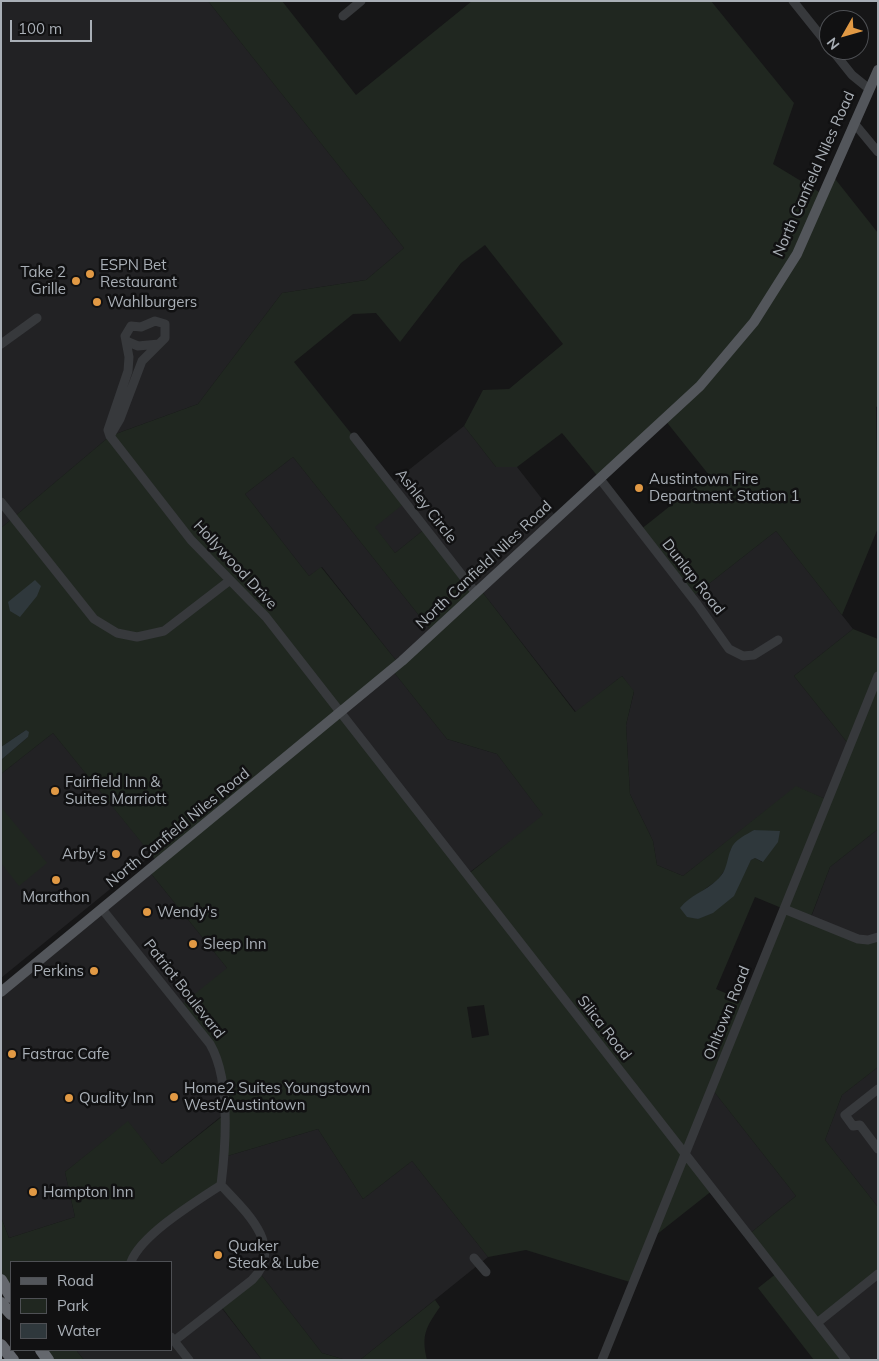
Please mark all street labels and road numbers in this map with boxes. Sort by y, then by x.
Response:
street label: North Canfield Niles Road [769,88,859,260]
street label: Ashley Circle [392,465,460,547]
street label: North Canfield Niles Road [412,497,556,633]
street label: Hollywood Drive [189,517,281,613]
street label: Dunlap Road [658,536,728,618]
street label: North Canfield Niles Road [103,765,253,891]
street label: Patriot Boulevard [140,936,228,1042]
street label: Ohltown Road [700,963,754,1063]
street label: Silica Road [573,992,635,1064]

